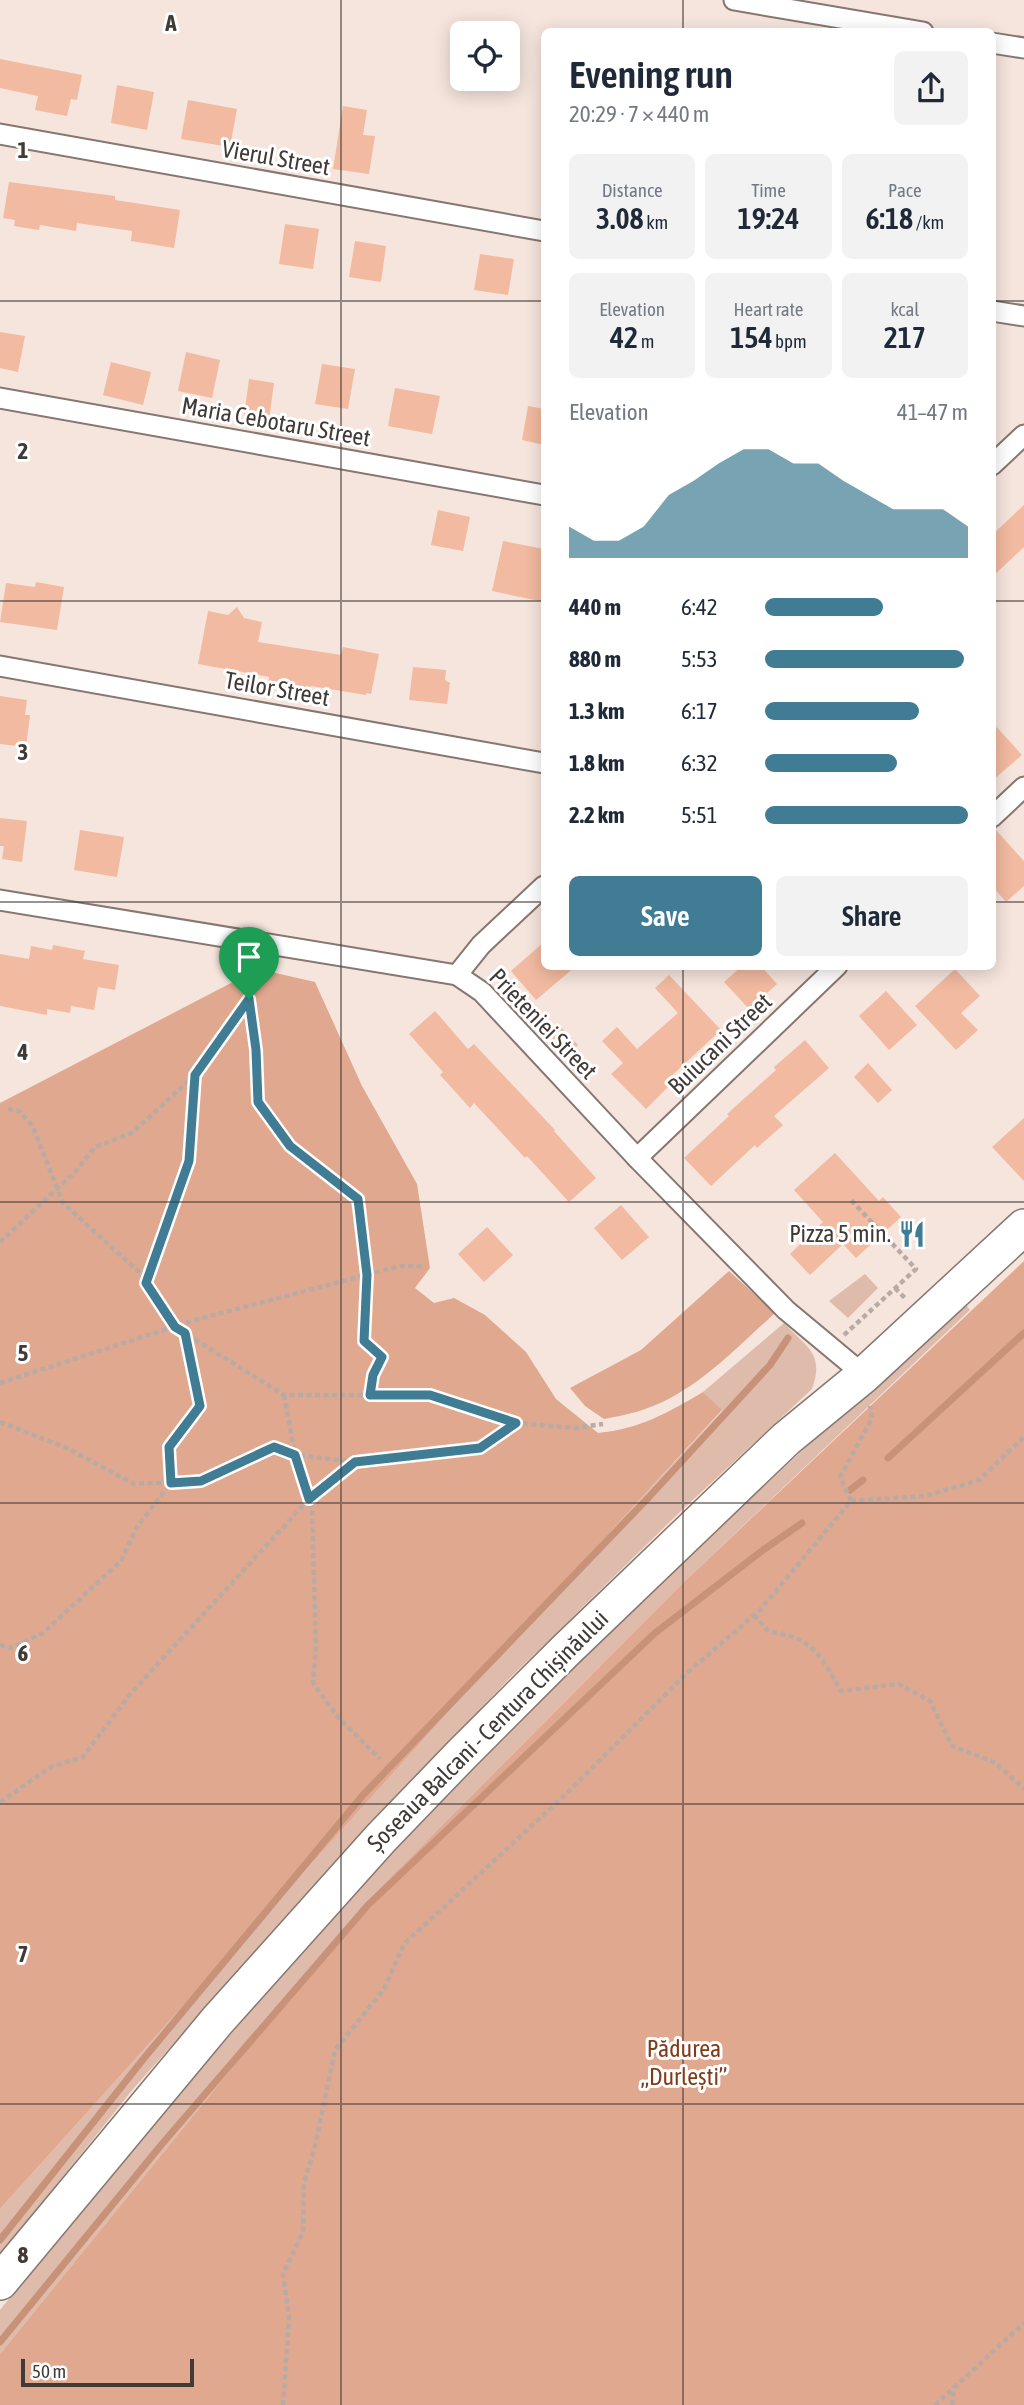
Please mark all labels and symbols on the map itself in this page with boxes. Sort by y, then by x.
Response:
text: A [164,10,177,36]
street label: Vierul Street [220,135,332,180]
text: 1 [18,137,29,163]
street label: Maria Cebotaru Street [180,392,373,451]
text: 2 [18,438,28,464]
street label: Teilor Street [223,666,332,711]
text: 3 [18,739,28,765]
pin [219,927,279,999]
street label: Prieteniei Street [484,963,603,1084]
street label: Buiucani Street [662,988,777,1100]
text: 4 [17,1039,29,1065]
restaurant icon: Pizza 5 min. [897,1219,927,1249]
place label: Pizza 5 min. [789,1220,891,1247]
text: 5 [18,1340,29,1366]
street label: Șoseaua Balcani - Centura Chișinăului [362,1605,614,1857]
text: 6 [18,1640,29,1666]
text: 7 [18,1941,28,1967]
park label: Pădurea „Durlești” [641,2035,727,2090]
text: 8 [18,2242,29,2268]
scale bar [21,2356,194,2388]

